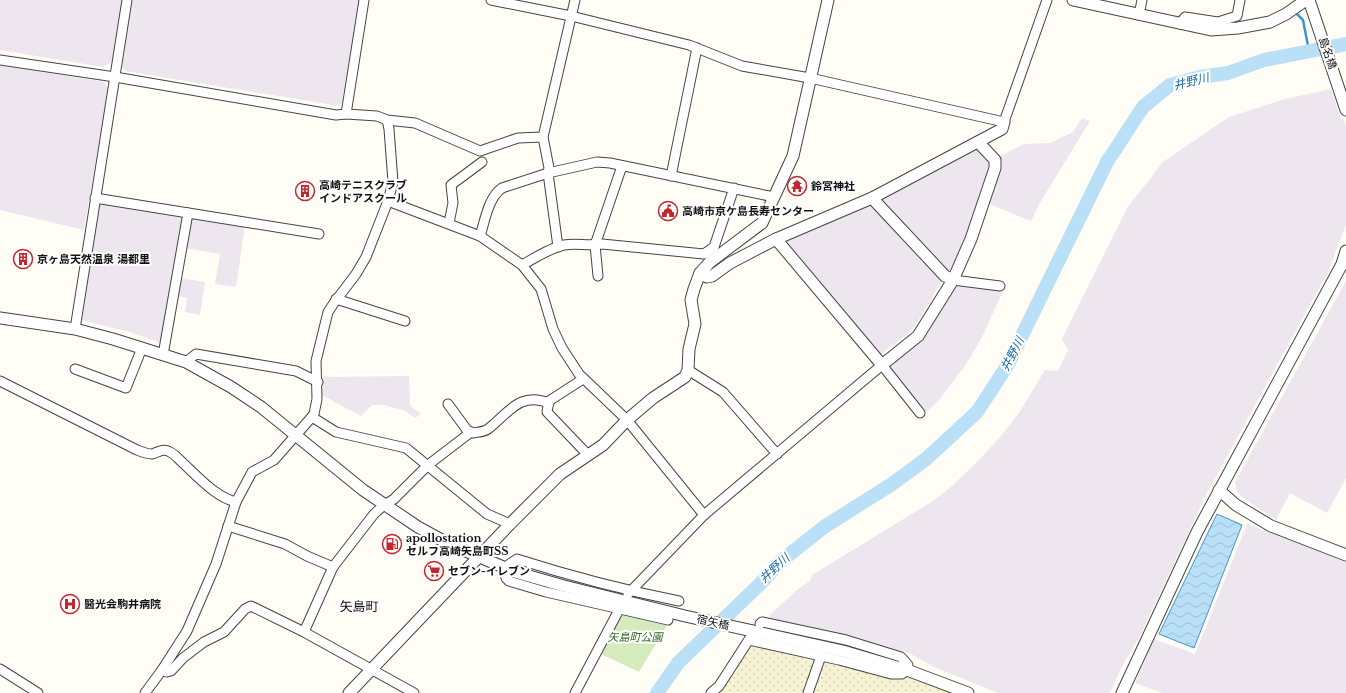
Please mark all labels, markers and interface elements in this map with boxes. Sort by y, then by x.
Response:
street label: 島名橋 [1316,35,1340,71]
water label: 井野川 [1172,69,1212,93]
temple icon: 鈴宮神社 [786,175,808,197]
place label: 高崎テニスクラブ インドアスクール [319,178,407,205]
place label: 鈴宮神社 [811,179,855,193]
building icon: 高崎テニスクラブ インドアスクール [294,180,316,202]
public building icon: 高崎市京ケ島長寿センター [657,200,679,222]
place label: 高崎市京ケ島長寿センター [682,204,814,218]
building icon: 京ヶ島天然温泉 湯都里 [12,248,34,270]
place label: 京ヶ島天然温泉 湯都里 [37,252,150,266]
water label: 井野川 [997,333,1028,373]
place label: apollostation セルフ高崎矢島町SS [406,531,509,558]
fuel station icon: apollostation セルフ高崎矢島町SS [381,533,403,555]
water label: 井野川 [756,549,794,586]
supermarket icon: セブン-イレブン [423,560,445,582]
place label: セブン-イレブン [448,564,530,578]
hospital icon: 醫光会駒井病院 [59,593,81,615]
place label: 醫光会駒井病院 [84,597,161,611]
district label: 矢島町 [339,598,379,615]
street label: 宿矢橋 [695,611,731,633]
park label: 矢島町公園 [608,630,664,644]

